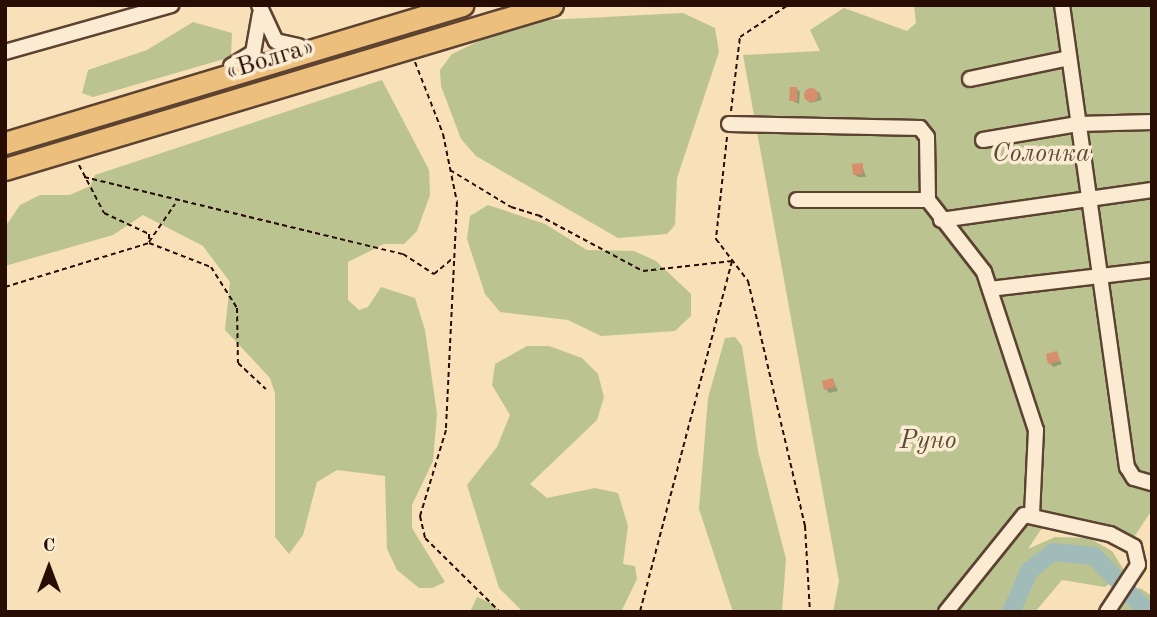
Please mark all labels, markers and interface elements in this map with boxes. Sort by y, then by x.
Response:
street label: «Волга» [221,32,319,88]
park label: Солонка [992,139,1090,171]
park label: Руно [899,426,957,458]
north arrow [14,533,84,603]
text: С [43,537,55,556]

